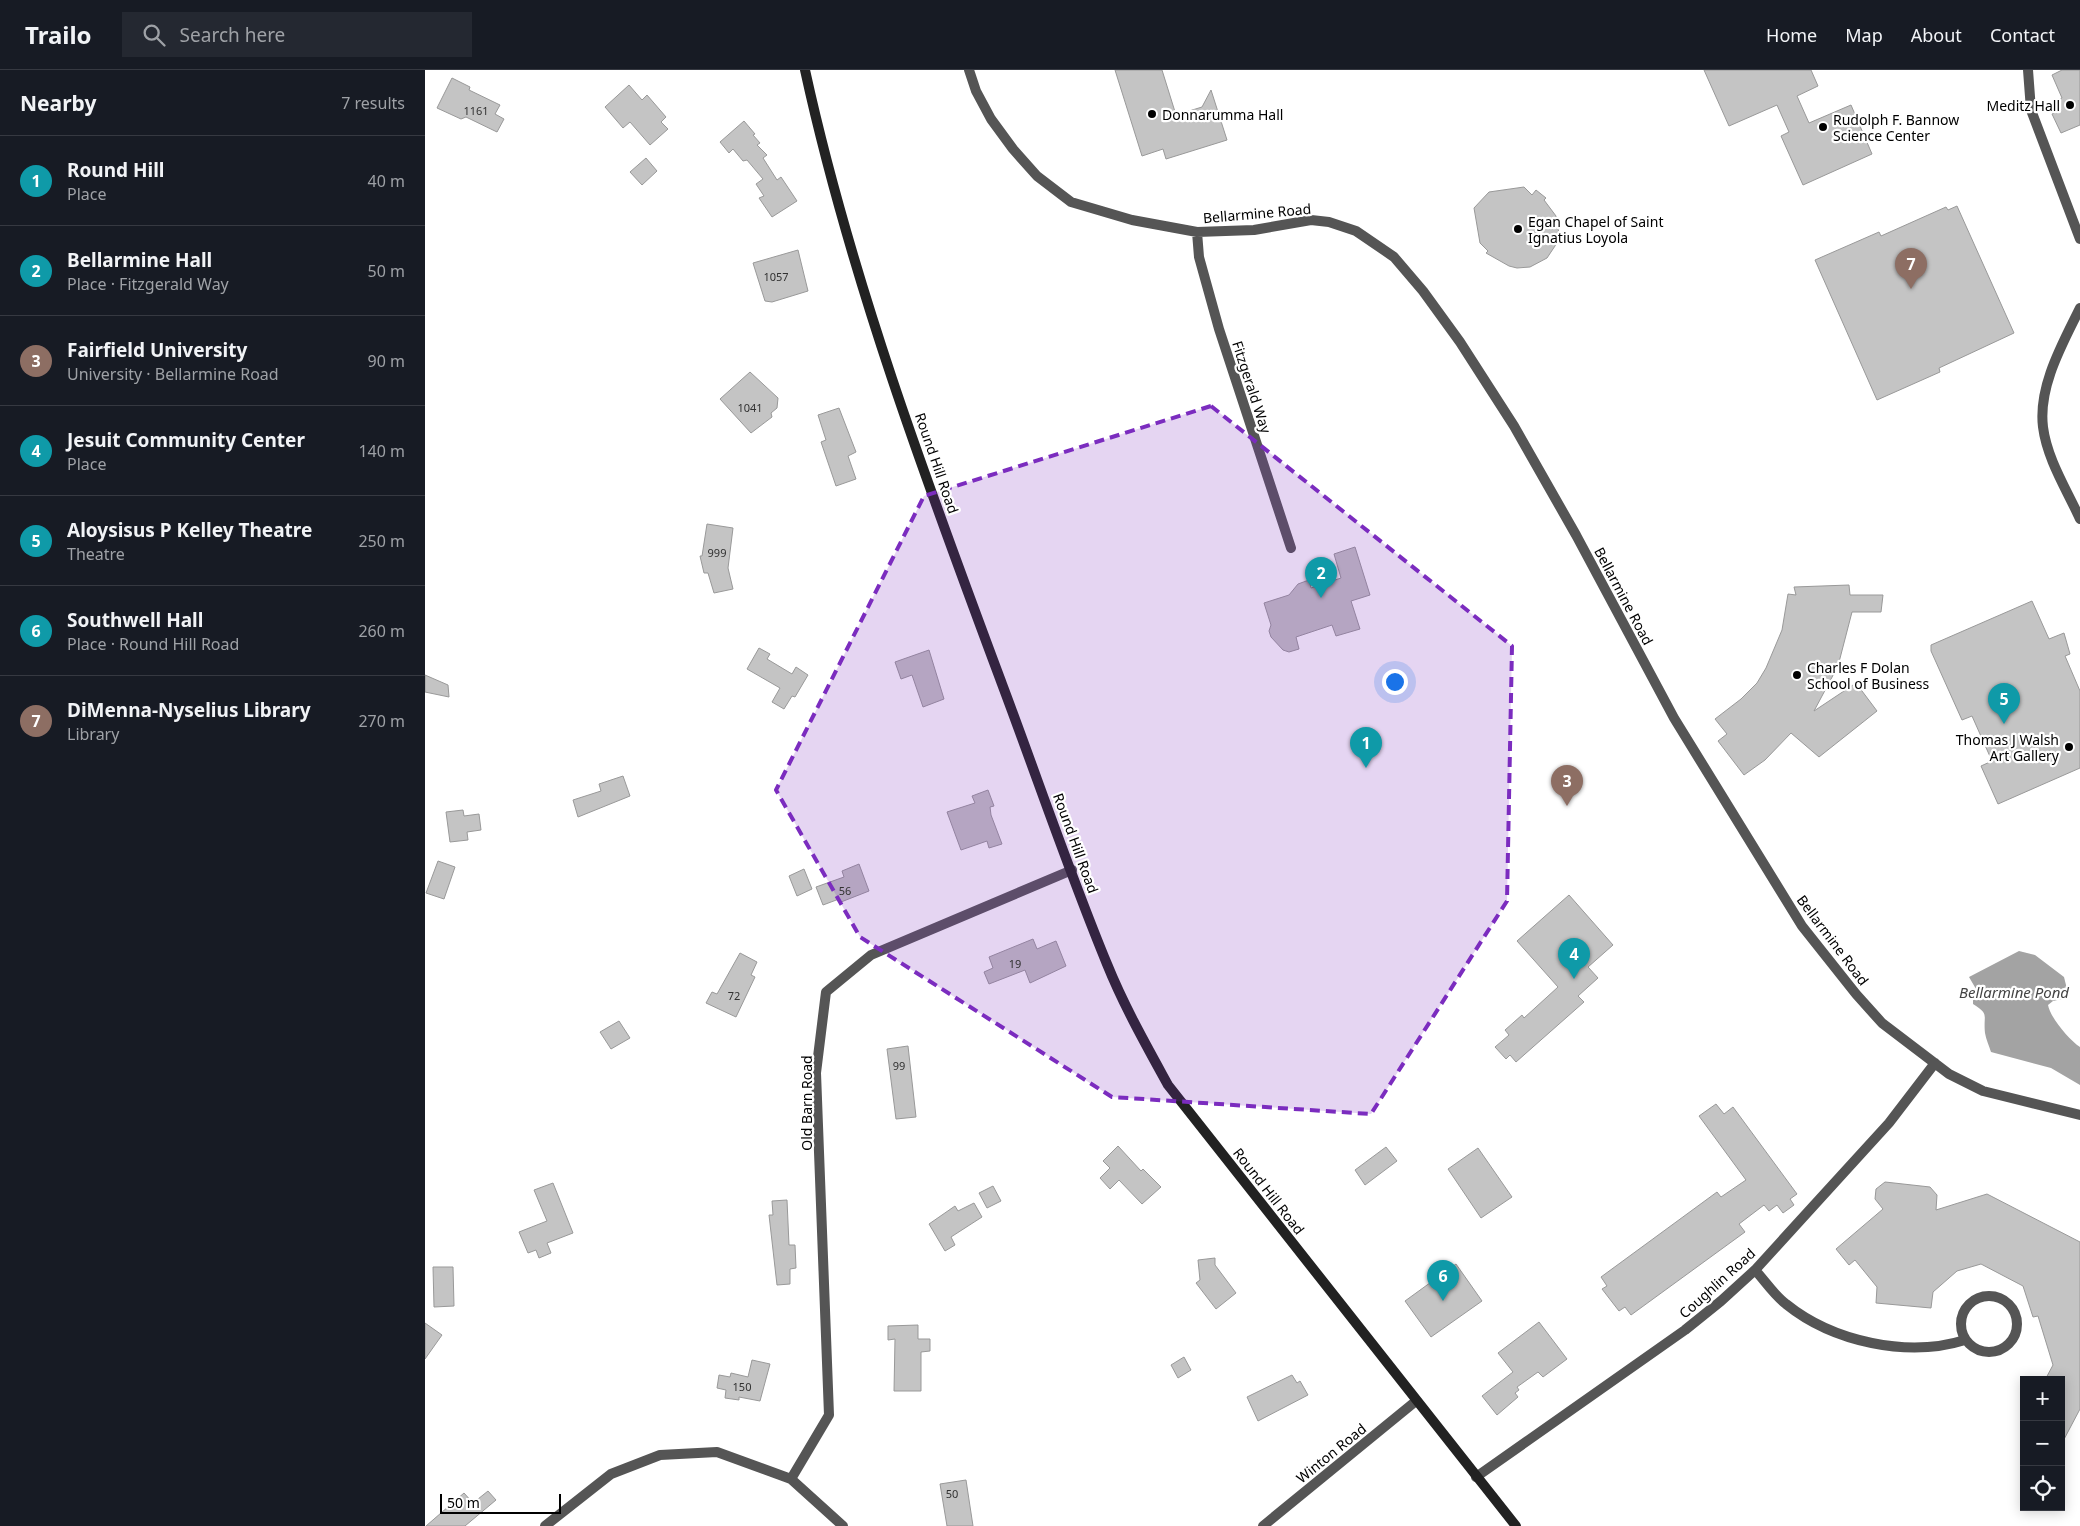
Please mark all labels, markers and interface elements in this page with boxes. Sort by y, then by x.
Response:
search box [122,12,472,57]
text: Trailo [25,18,92,51]
icon: search [140,21,168,49]
text: Search here [180,22,285,48]
text: Home [1766,23,1817,47]
text: Map [1845,23,1883,47]
text: About [1911,23,1962,47]
text: Contact [1990,23,2055,47]
text: Nearby [20,89,96,117]
text: 7 results [341,92,405,114]
place label: Meditz Hall [1986,96,2060,115]
marker: Meditz Hall [2064,99,2076,111]
house number: 1161 [463,103,489,118]
place label: Donnarumma Hall [1162,105,1283,124]
marker: Donnarumma Hall [1146,108,1158,120]
place label: Rudolph F. Bannow Science Center [1833,110,1959,145]
marker: Rudolph F. Bannow Science Center [1817,121,1829,133]
text: Round Hill [67,157,165,183]
text: 1 [31,170,41,192]
text: 40 m [368,170,405,192]
text: Place [67,183,107,205]
street label: Bellarmine Road [1202,199,1312,227]
place label: Egan Chapel of Saint Ignatius Loyola [1528,212,1663,247]
marker: Egan Chapel of Saint Ignatius Loyola [1512,223,1524,235]
text: Bellarmine Hall [67,247,212,273]
pin: 7 [1895,248,1927,289]
text: 2 [31,260,41,282]
text: 50 m [368,260,405,282]
house number: 1057 [763,269,789,284]
text: Place · Fitzgerald Way [67,273,229,295]
text: Fairfield University [67,337,247,363]
street label: Fitzgerald Way [1228,338,1276,436]
text: 3 [31,350,41,372]
text: 90 m [368,350,405,372]
text: University · Bellarmine Road [67,363,279,385]
house number: 1041 [737,400,763,415]
street label: Round Hill Road [911,410,963,516]
text: Jesuit Community Center [67,427,305,453]
text: 4 [31,440,41,462]
text: 140 m [358,440,405,462]
text: Place [67,453,107,475]
text: Aloysisus P Kelley Theatre [67,517,312,543]
text: 5 [31,530,41,552]
text: 250 m [358,530,405,552]
text: Theatre [67,543,125,565]
street label: Bellarmine Road [1590,544,1658,648]
house number: 999 [708,545,726,560]
pin: 2 [1305,557,1337,598]
text: Southwell Hall [67,607,203,633]
text: 6 [31,620,41,642]
text: 260 m [358,620,405,642]
text: Place · Round Hill Road [67,633,239,655]
place label: Charles F Dolan School of Business [1807,658,1929,693]
your location [1382,669,1408,695]
marker: Charles F Dolan School of Business [1791,669,1803,681]
pin: 5 [1988,683,2020,724]
text: DiMenna-Nyselius Library [67,697,311,723]
text: 7 [31,710,41,732]
text: 270 m [358,710,405,732]
text: Library [67,723,119,745]
pin: 1 [1350,727,1382,768]
place label: Thomas J Walsh Art Gallery [1956,730,2060,765]
marker: Thomas J Walsh Art Gallery [2063,741,2075,753]
pin: 3 [1551,765,1583,806]
street label: Round Hill Road [1049,790,1103,896]
house number: 56 [839,883,851,898]
street label: Bellarmine Road [1793,891,1873,989]
pin: 4 [1558,938,1590,979]
house number: 19 [1009,956,1021,971]
water label: Bellarmine Pond [1959,982,2069,1002]
house number: 72 [728,988,740,1003]
street label: Old Barn Road [797,1055,816,1151]
house number: 99 [893,1058,905,1073]
street label: Round Hill Road [1229,1144,1309,1238]
street label: Coughlin Road [1675,1244,1759,1322]
pin: 6 [1427,1260,1459,1301]
map controls [2020,1376,2065,1511]
button: + [2020,1376,2065,1421]
house number: 150 [733,1379,751,1394]
street label: Winton Road [1292,1419,1370,1487]
button: − [2020,1421,2065,1466]
button: locate [2020,1466,2065,1511]
house number: 50 [946,1486,958,1501]
scale bar [440,1491,561,1514]
text: 50 m [447,1493,480,1512]

